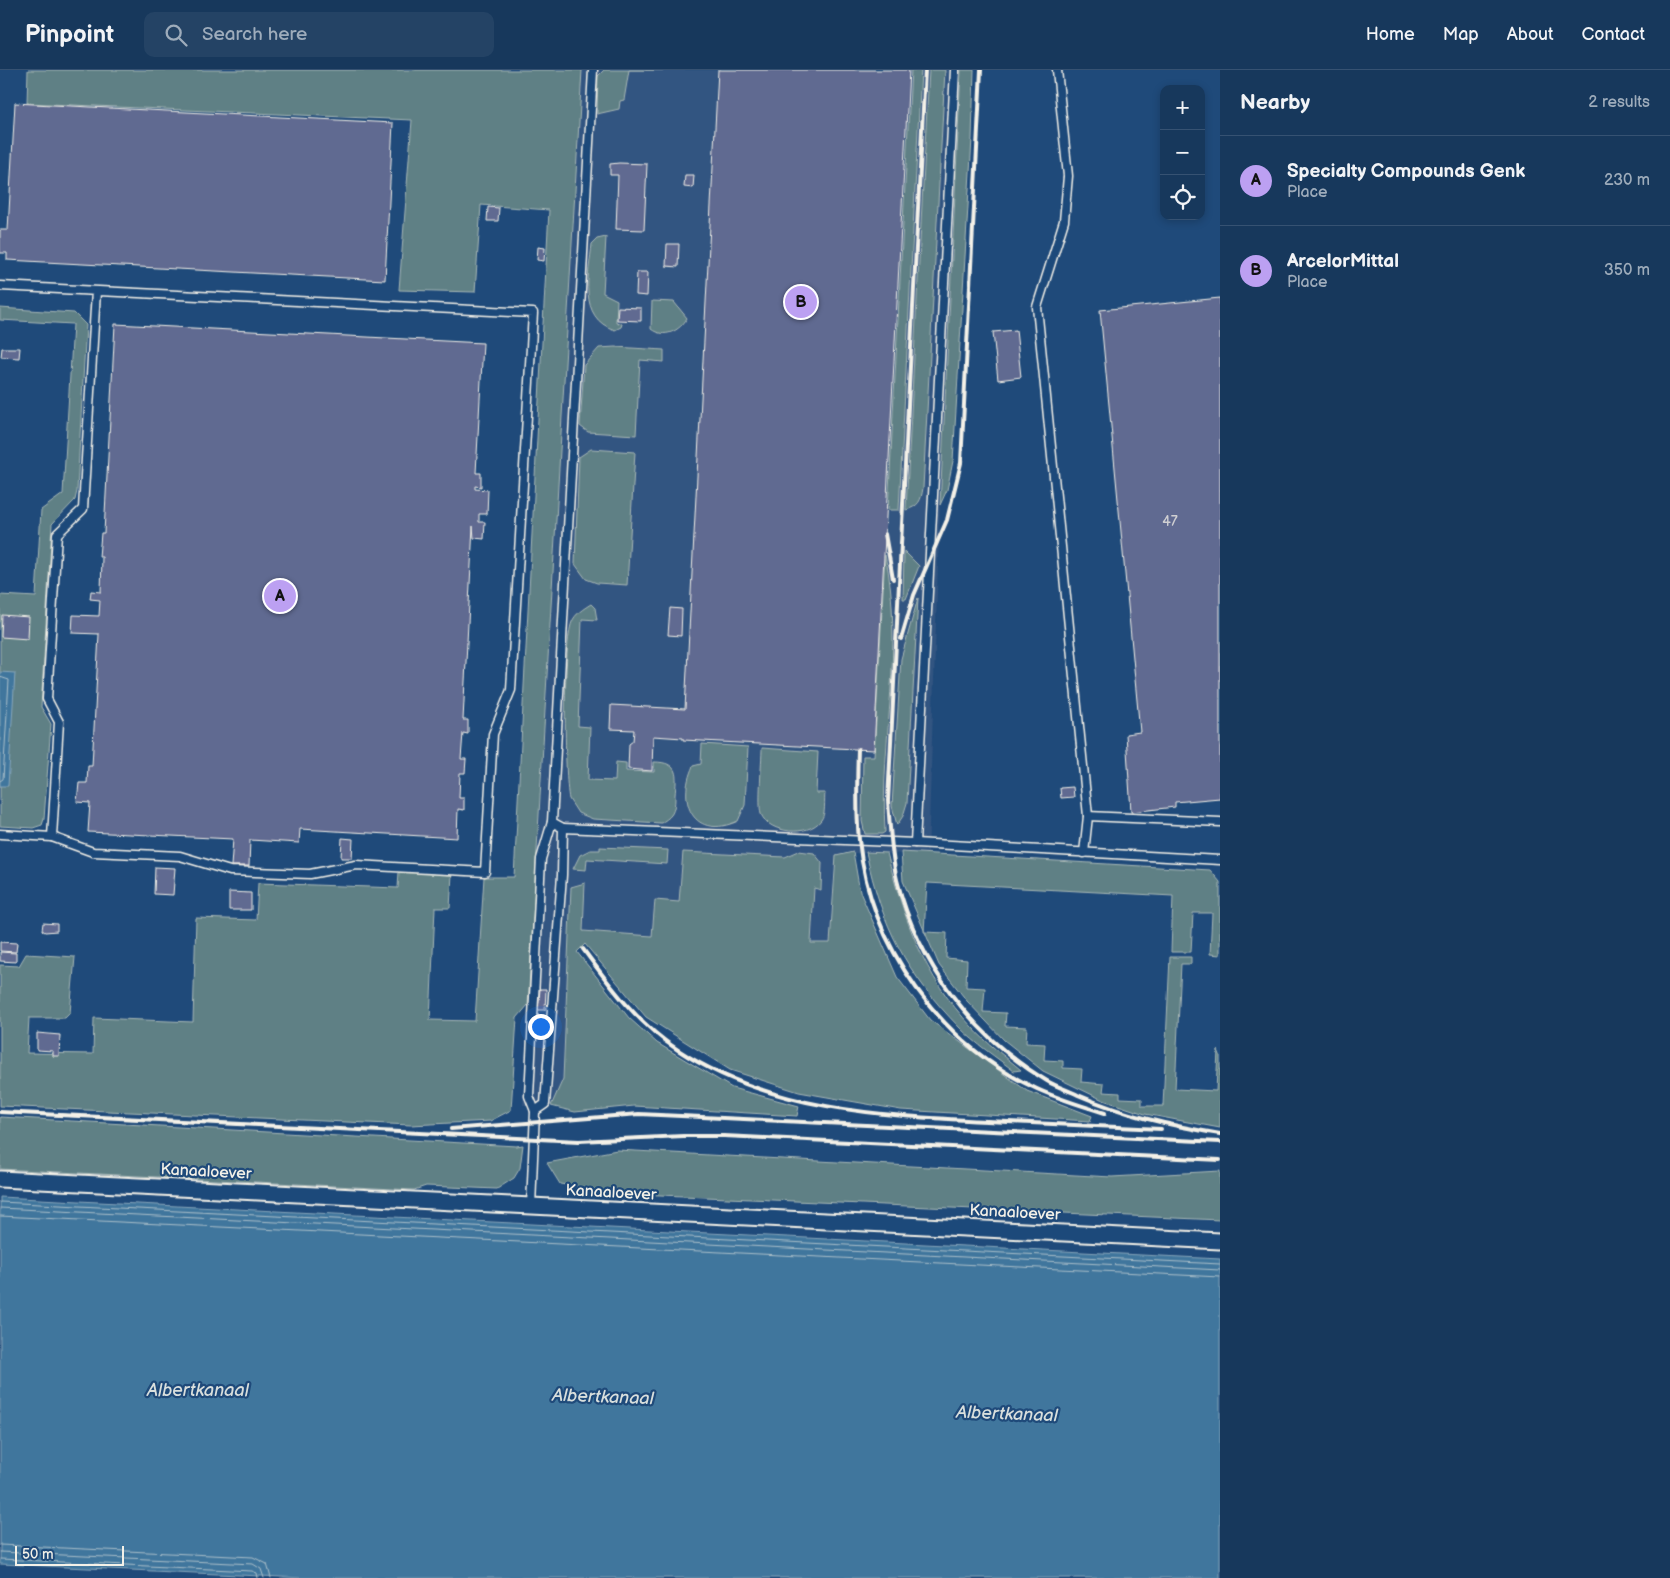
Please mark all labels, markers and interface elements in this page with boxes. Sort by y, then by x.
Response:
search box [144,12,494,57]
text: Pinpoint [25,20,114,49]
icon: search [162,21,190,49]
text: Search here [202,23,307,46]
text: Home [1366,24,1415,45]
text: Map [1443,24,1479,45]
text: About [1507,24,1554,45]
text: Contact [1582,24,1645,45]
map controls [1160,85,1205,220]
button: + [1160,85,1205,130]
text: Nearby [1240,90,1310,115]
text: 2 results [1588,93,1650,112]
button: − [1160,130,1205,175]
text: Specialty Compounds Genk [1287,160,1525,183]
text: A [1251,171,1261,190]
text: 230 m [1604,171,1650,190]
button: locate [1160,175,1205,220]
text: Place [1287,183,1328,202]
text: ArcelorMittal [1287,250,1399,273]
text: B [1250,261,1262,280]
text: 350 m [1604,261,1650,280]
text: Place [1287,273,1328,292]
pin: B [785,283,817,321]
house number: 47 [1162,513,1178,530]
pin: A [264,577,296,615]
your location [528,1014,554,1040]
street label: Kanaaloever [160,1160,252,1184]
street label: Kanaaloever [565,1181,657,1205]
street label: Kanaaloever [969,1201,1061,1225]
water label: Albertkanaal [146,1380,250,1401]
water label: Albertkanaal [551,1385,655,1409]
water label: Albertkanaal [955,1402,1059,1426]
scale bar [15,1543,124,1566]
text: 50 m [22,1546,54,1563]

